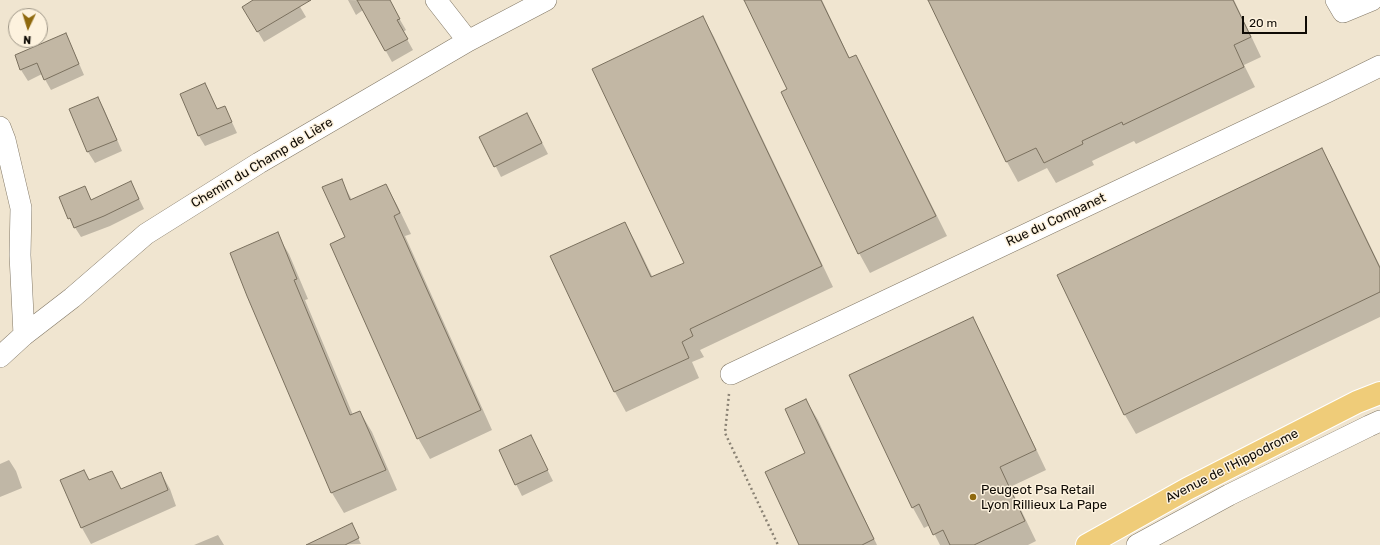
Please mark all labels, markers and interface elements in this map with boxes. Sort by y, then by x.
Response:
north arrow [8,8,48,48]
scale bar [1244,8,1309,34]
text: 20 m [1249,16,1277,30]
text: N [23,33,32,46]
street label: Chemin du Champ de Lière [188,114,336,212]
street label: Rue du Companet [1004,190,1108,250]
street label: Avenue de l'Hippodrome [1163,426,1301,506]
place label: Peugeot Psa Retail Lyon Rillieux La Pape [981,482,1107,513]
marker: Peugeot Psa Retail Lyon Rillieux La Pape [968,492,978,502]

